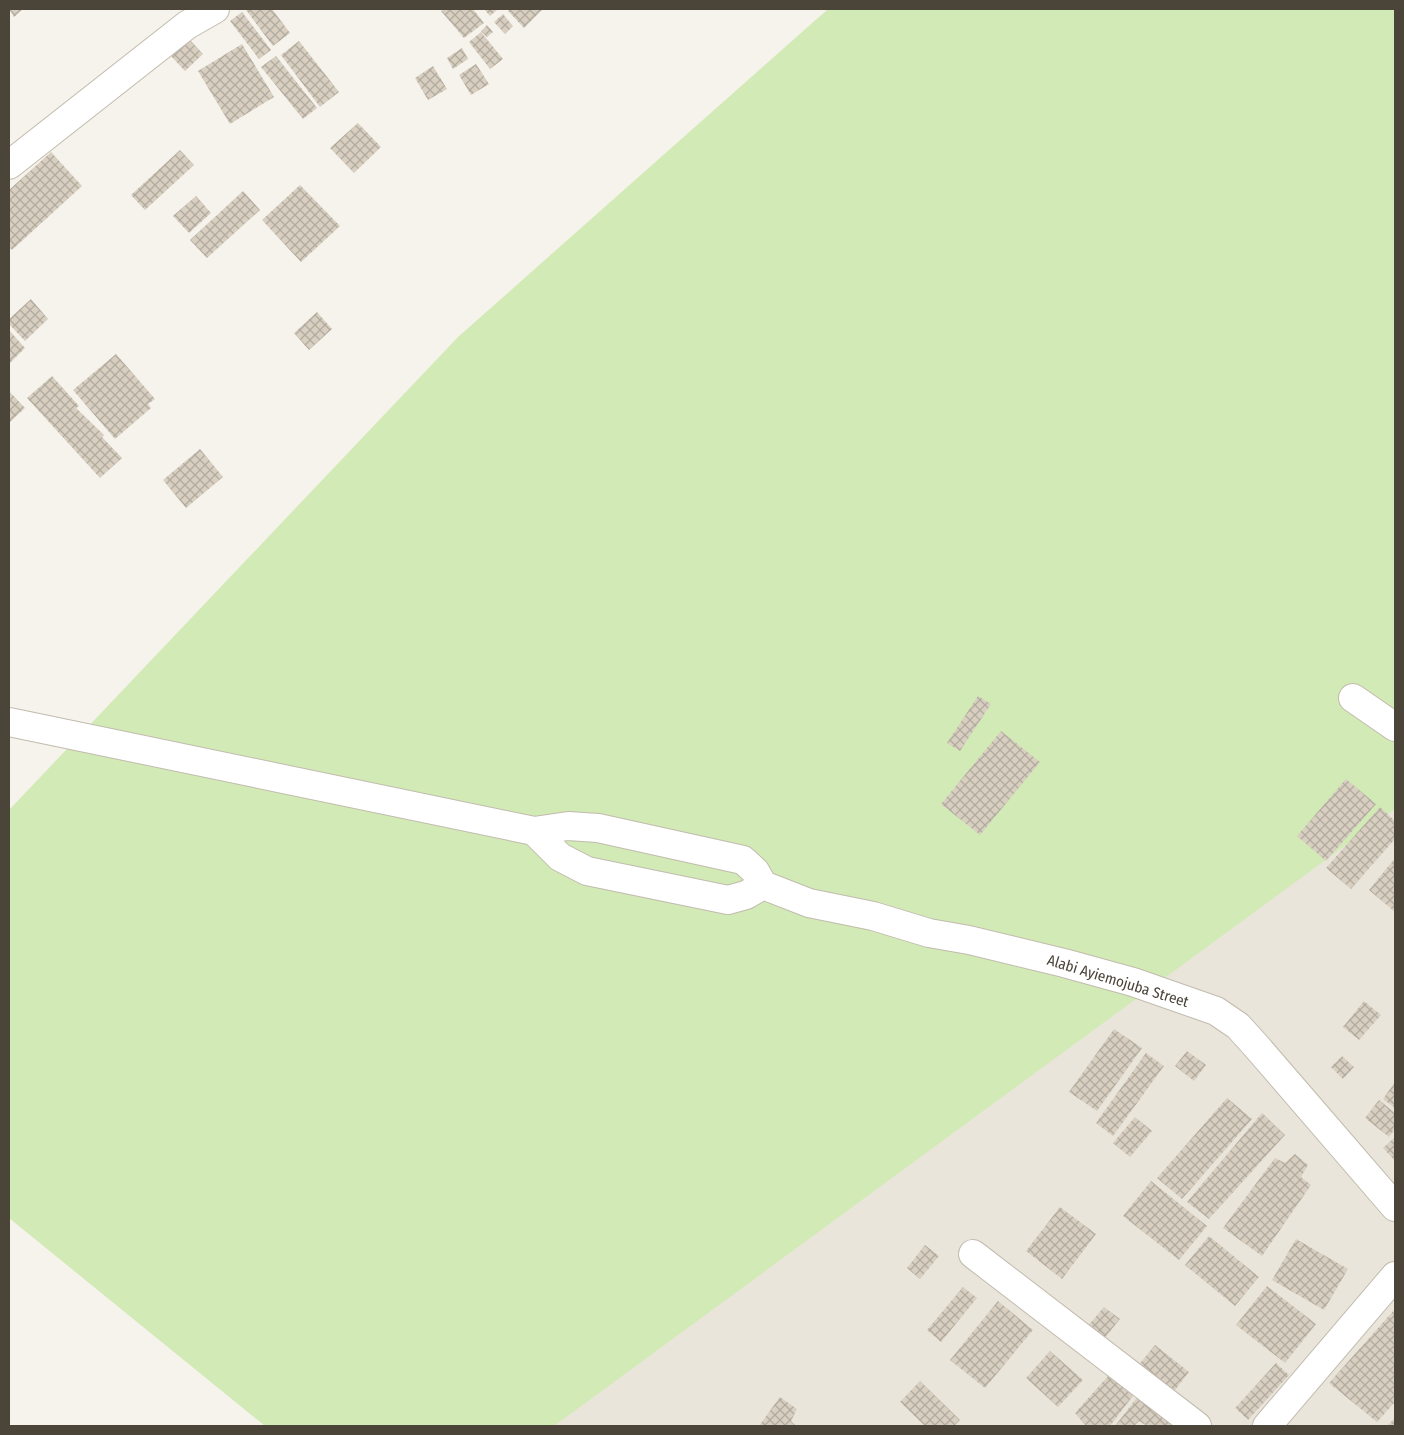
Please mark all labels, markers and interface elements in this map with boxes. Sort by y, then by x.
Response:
street label: Alabi Ayiemojuba Street [1045,951,1191,1011]

